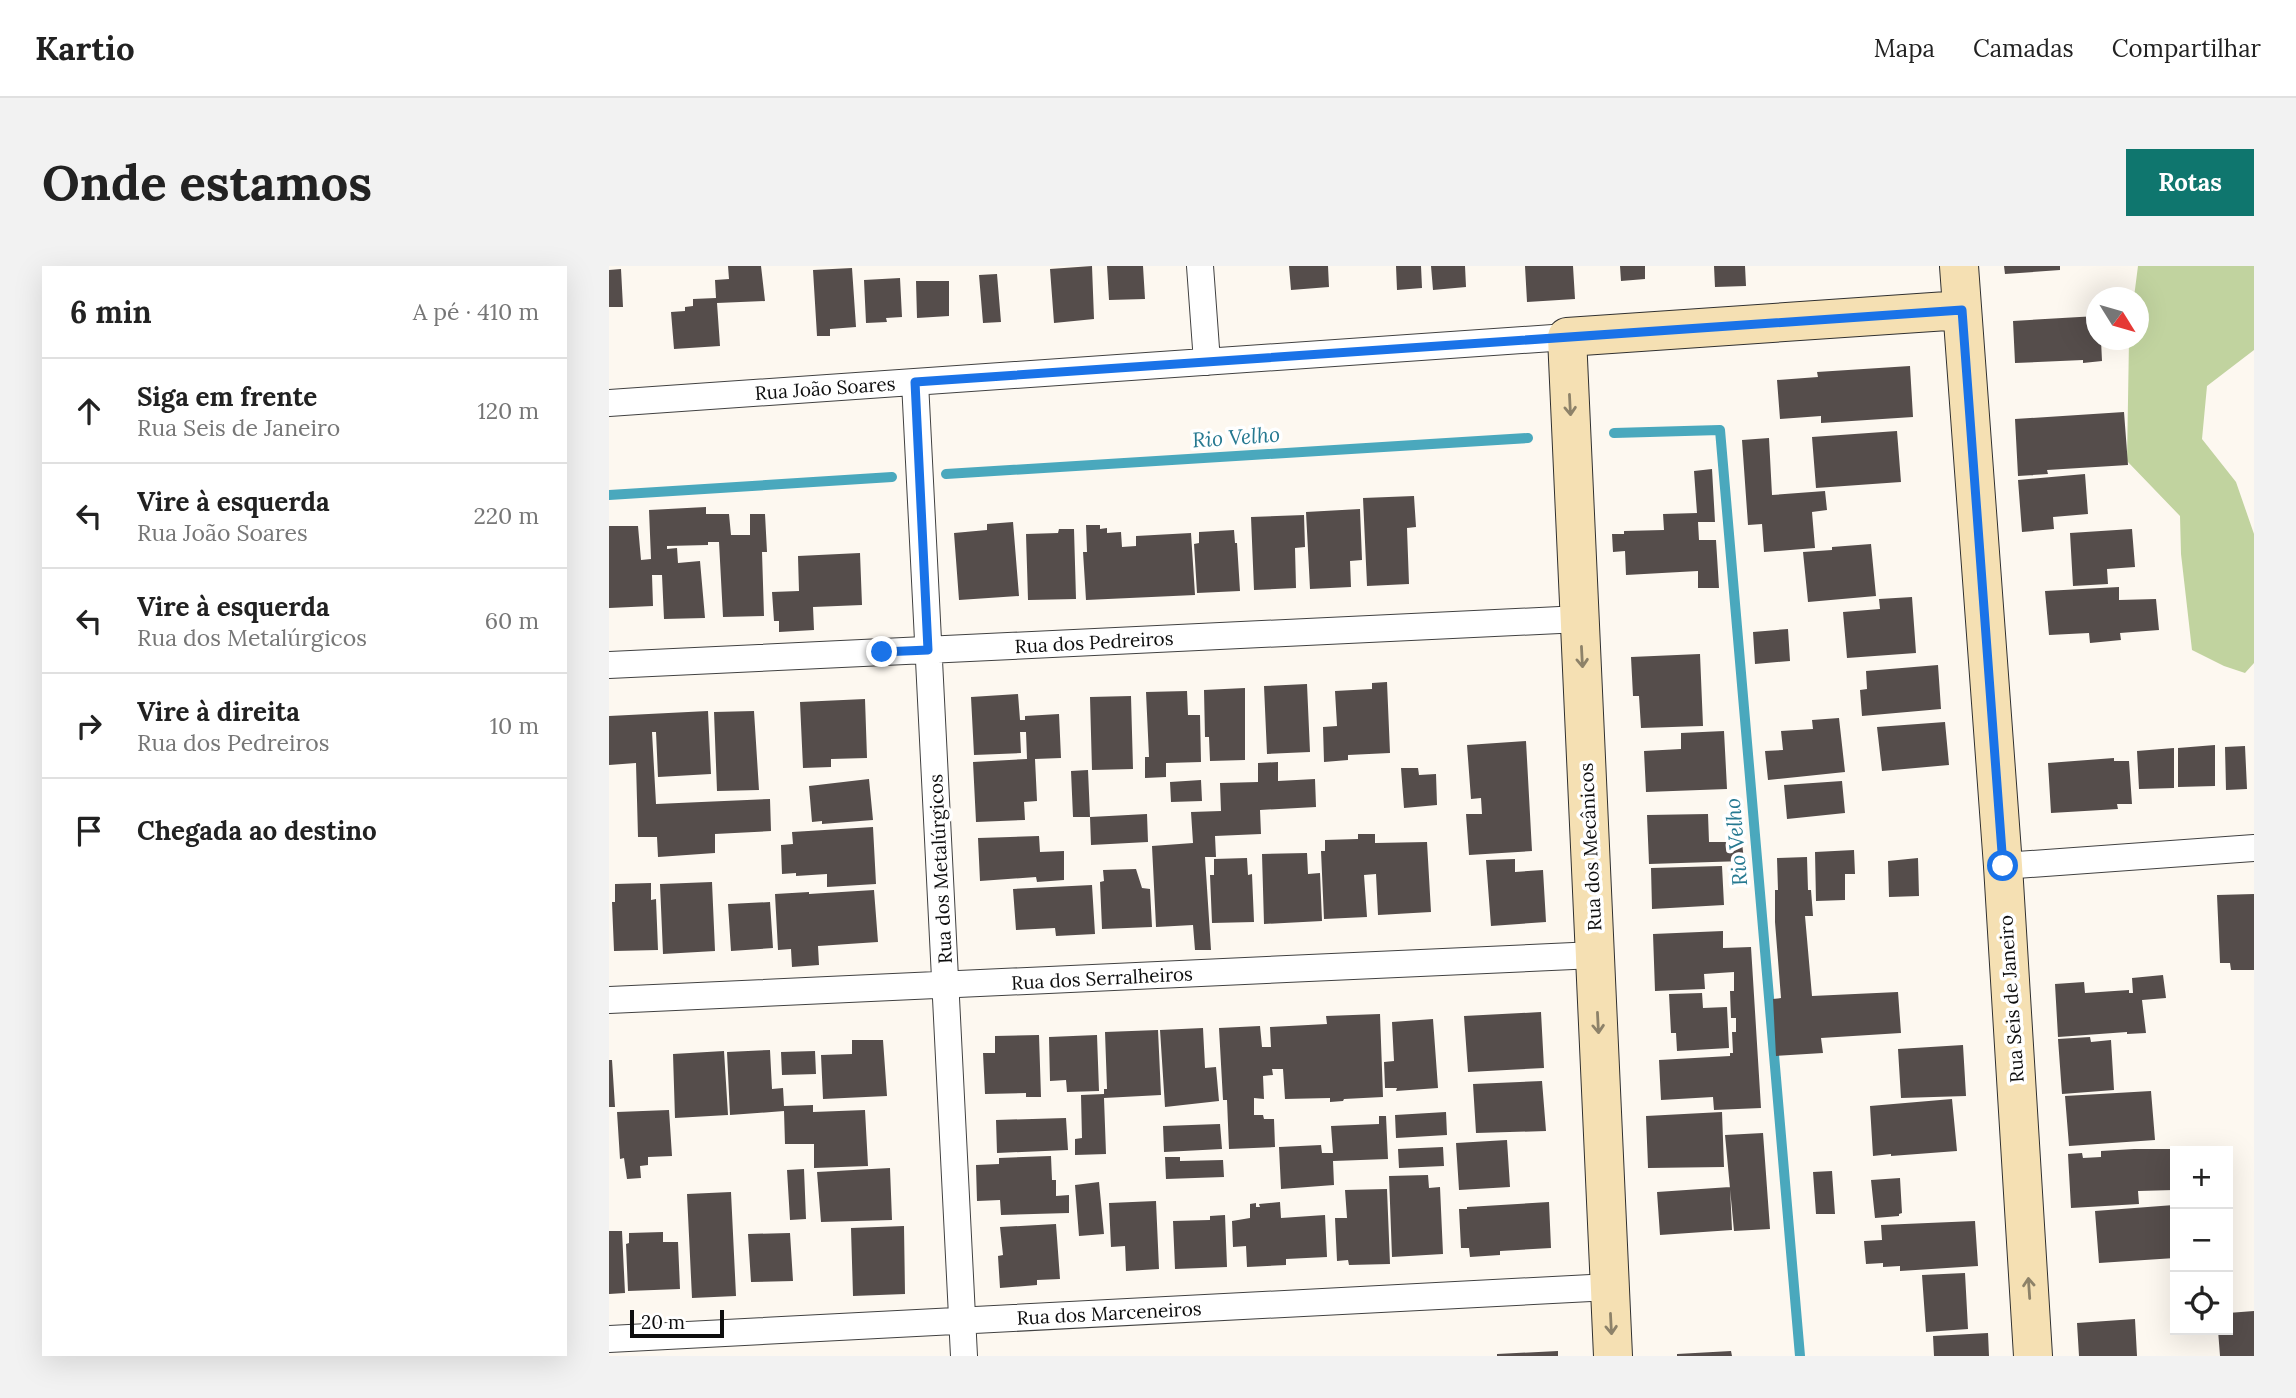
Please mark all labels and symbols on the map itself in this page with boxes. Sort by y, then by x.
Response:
north arrow [2086,287,2149,350]
street label: Rua João Soares [754,371,896,405]
one-way arrow [1564,393,1577,416]
water label: Rio Velho [1191,420,1281,454]
street label: Rua dos Pedreiros [1014,626,1174,658]
route end [866,636,897,667]
one-way arrow [1575,645,1588,668]
street label: Rua dos Mecânicos [1574,762,1606,932]
street label: Rua dos Metalúrgicos [923,773,957,964]
water label: Rio Velho [1719,797,1753,887]
route start [1987,850,2018,881]
street label: Rua Seis de Janeiro [1993,914,2029,1084]
street label: Rua dos Serralheiros [1011,961,1194,995]
one-way arrow [1592,1012,1605,1035]
one-way arrow [2022,1277,2035,1300]
street label: Rua dos Marceneiros [1016,1296,1202,1330]
scale bar [630,1307,725,1339]
one-way arrow [1605,1312,1618,1335]

